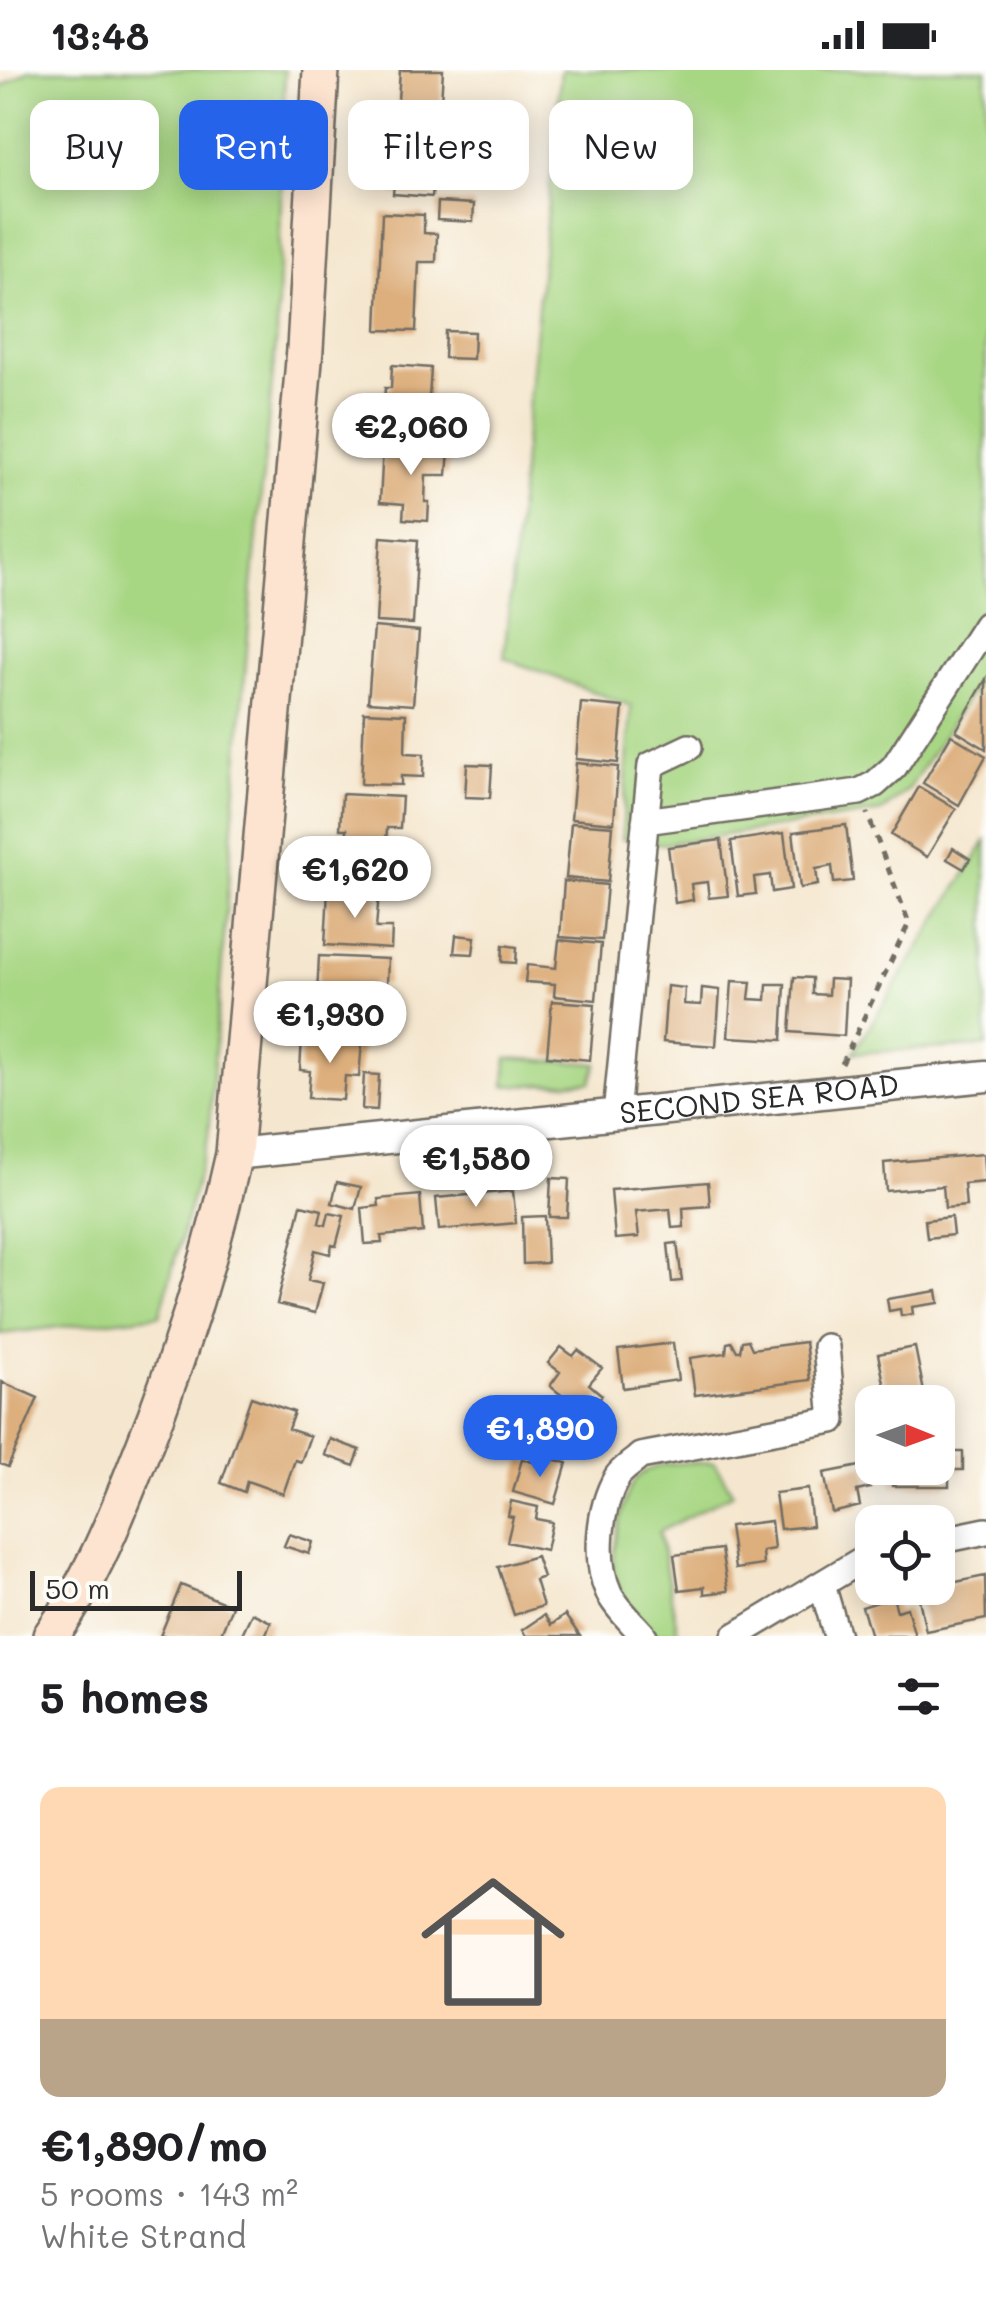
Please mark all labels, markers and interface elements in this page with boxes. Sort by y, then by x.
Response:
text: 13:48 [50,10,149,60]
chip: Buy [30,100,159,190]
chip: Rent [179,100,328,190]
chip: Filters [348,100,529,190]
chip: New [549,100,693,190]
pin: €2,060 [330,393,492,478]
text: €2,060 [354,404,468,446]
pin: €1,620 [274,836,436,921]
text: €1,620 [301,847,409,889]
pin: €1,930 [249,981,411,1066]
text: €1,930 [276,992,384,1034]
street label: SECOND SEA ROAD [617,1063,901,1132]
pin: €1,580 [395,1125,557,1210]
text: €1,580 [421,1136,531,1178]
north arrow [855,1385,955,1485]
map controls [855,1385,955,1605]
pin: €1,890 [459,1395,621,1480]
text: €1,890 [485,1406,595,1448]
button: locate [855,1505,955,1605]
scale bar [30,1566,242,1610]
text: 50 m [45,1570,110,1606]
text: 5 homes [40,1669,209,1724]
icon: filters [891,1669,946,1724]
icon: home [403,1852,583,2032]
text: €1,890/mo [40,2117,267,2172]
text: 5 rooms · 143 m² [40,2172,298,2214]
text: White Strand [40,2214,246,2256]

